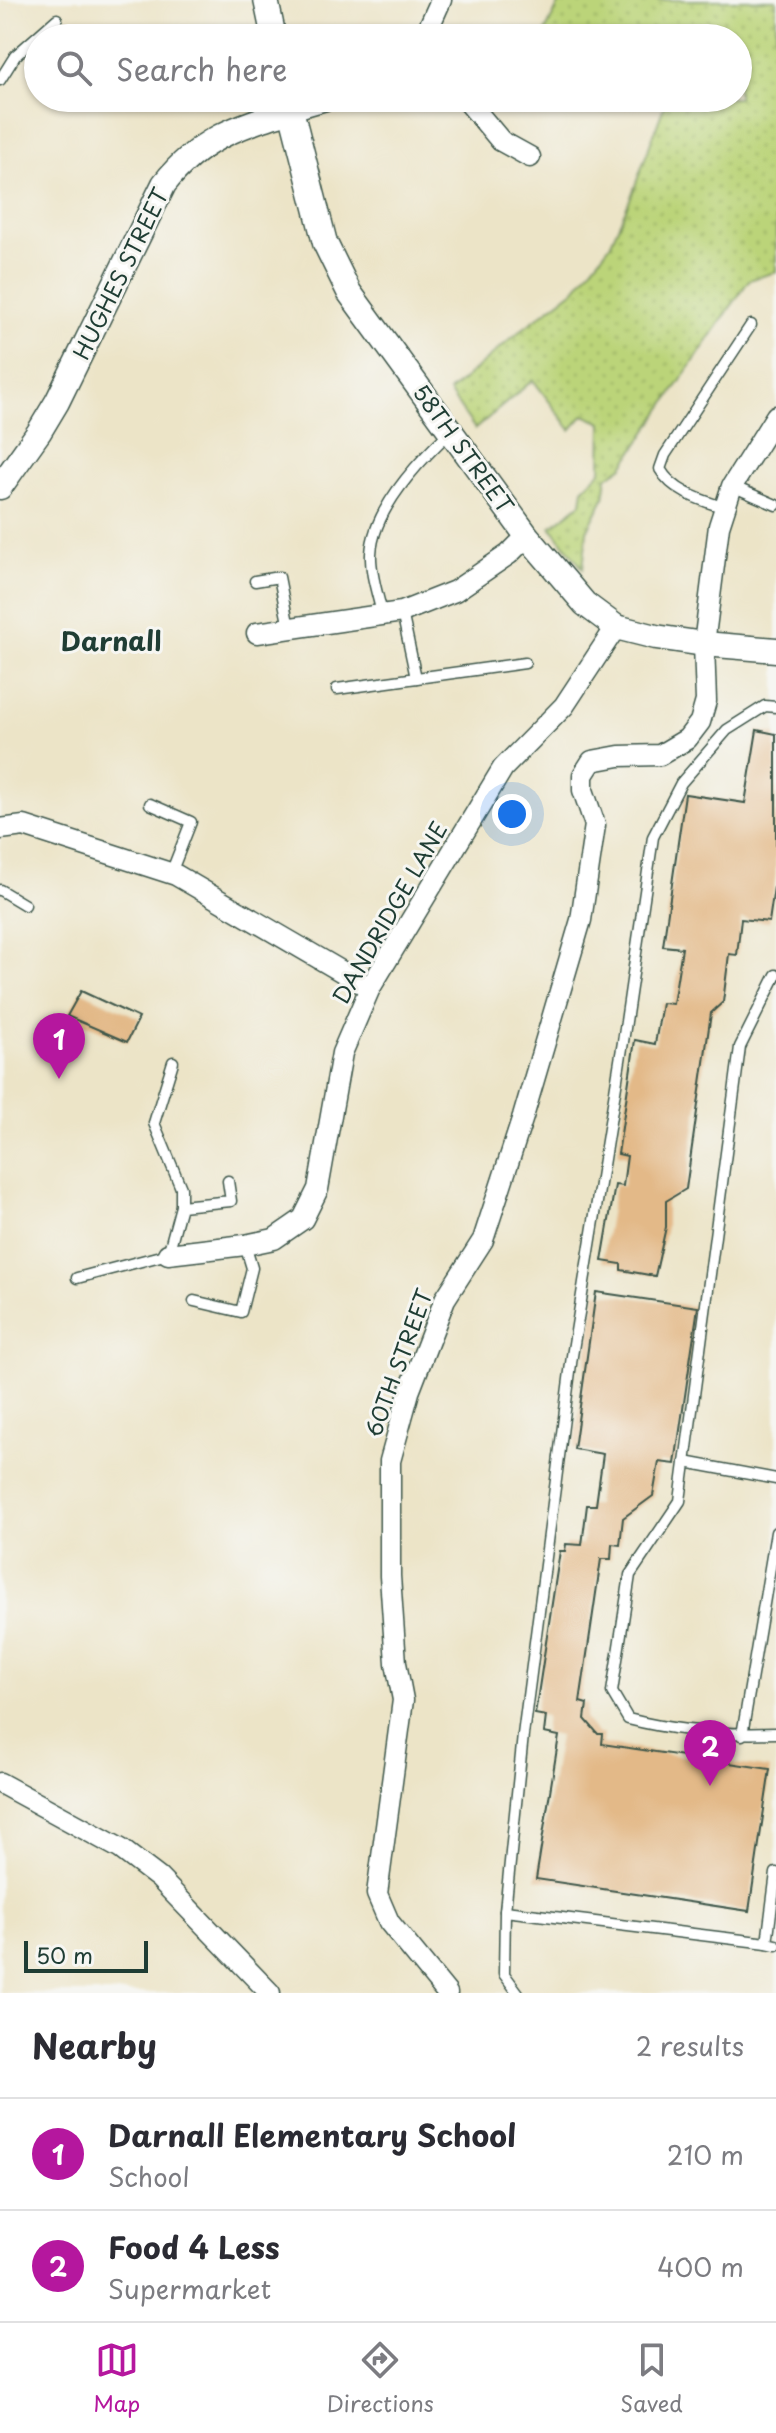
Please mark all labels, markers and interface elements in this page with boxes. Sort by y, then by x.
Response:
search box [24,24,752,112]
icon: search [52,46,96,90]
text: Search here [116,46,288,91]
street label: HUGHES STREET [64,182,176,365]
street label: 58TH STREET [406,377,522,520]
district label: Darnall [61,621,161,660]
your location [492,794,532,834]
street label: DANDRIDGE LANE [323,815,454,1010]
pin: 1 [33,1013,85,1079]
street label: 60TH STREET [356,1284,440,1441]
pin: 2 [684,1720,736,1786]
scale bar [24,1937,148,1973]
text: 50 m [36,1938,93,1971]
text: Nearby [32,2019,157,2071]
text: 2 results [636,2026,744,2065]
text: Darnall Elementary School [108,2112,516,2157]
text: 1 [52,2135,64,2174]
text: 210 m [667,2135,744,2174]
text: School [108,2157,190,2196]
text: Food 4 Less [108,2224,280,2269]
text: 2 [49,2247,67,2286]
text: 400 m [657,2247,744,2286]
text: Supermarket [108,2269,271,2308]
tab: Map [93,2338,140,2419]
tab: Directions [327,2338,434,2419]
tab: Saved [620,2338,683,2419]

